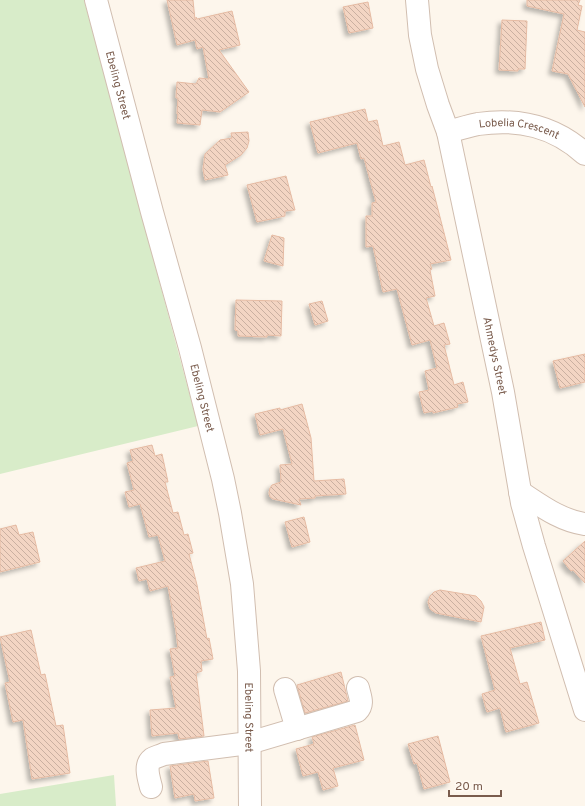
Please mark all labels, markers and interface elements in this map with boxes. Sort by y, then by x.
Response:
street label: Ebeling Street [102,50,133,121]
street label: Lobelia Crescent [478,116,562,143]
street label: Ahmedys Street [479,316,509,396]
street label: Ebeling Street [186,363,217,434]
street label: Ebeling Street [241,682,256,753]
scale bar [449,772,501,798]
text: 20 m [455,779,483,795]

